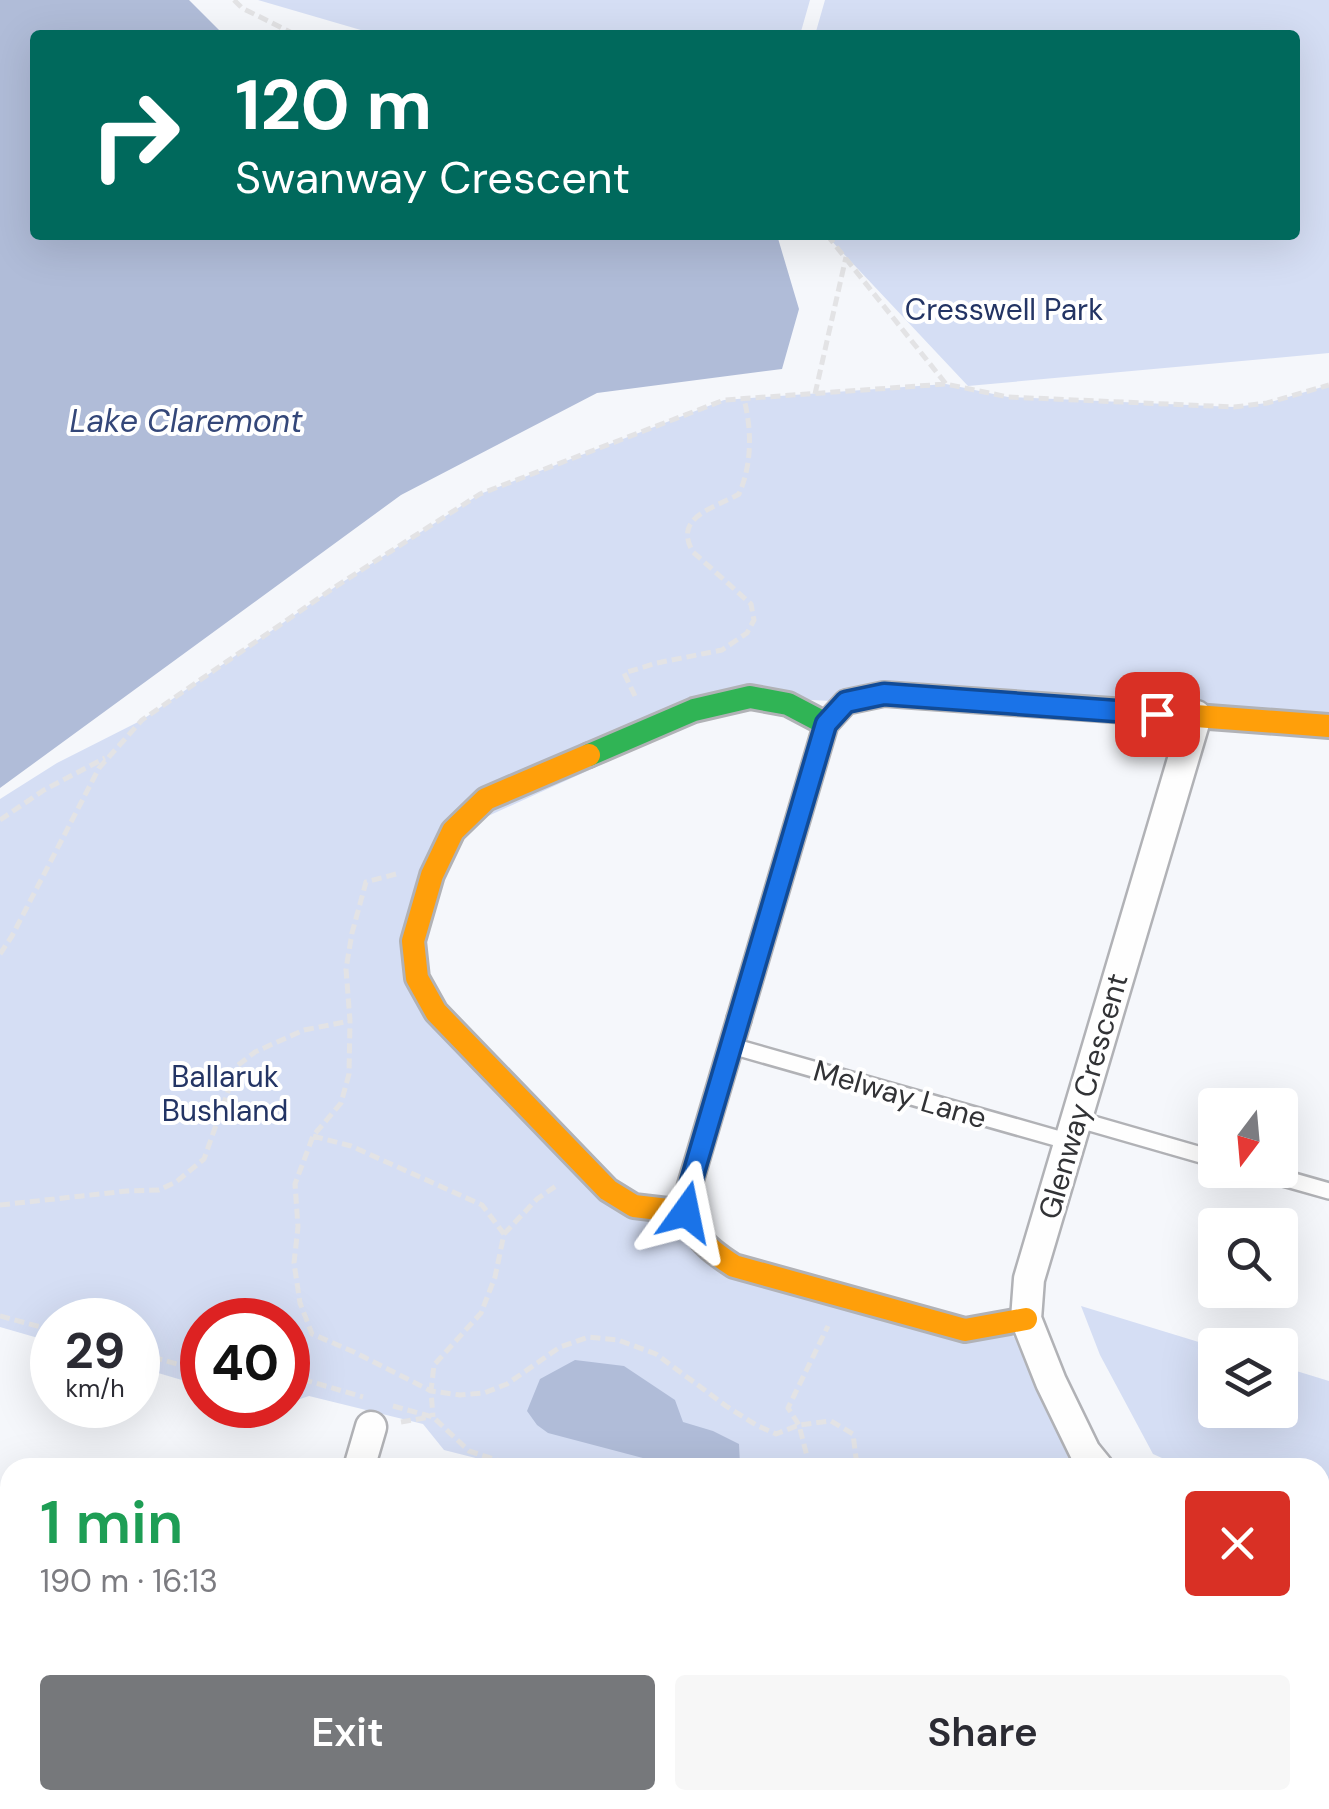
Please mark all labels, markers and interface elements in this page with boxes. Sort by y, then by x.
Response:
text: 120 m [235,60,432,151]
icon: right [70,70,200,200]
text: Swanway Crescent [235,148,630,207]
park label: Cresswell Park [905,290,1103,329]
water label: Lake Claremont [69,400,303,442]
pin [1115,672,1200,757]
icon: arrive [1130,687,1185,742]
street label: Glenway Crescent [1029,969,1137,1223]
street label: Melway Lane [809,1051,991,1137]
park label: Ballaruk Bushland [162,1057,288,1130]
north arrow [1198,1088,1298,1188]
map controls [1198,1088,1298,1428]
position arrow [634,1160,738,1264]
button: search [1198,1208,1298,1308]
speed limit sign: 40 [180,1298,310,1428]
text: 29 [65,1318,125,1384]
button: layers [1198,1328,1298,1428]
text: km/h [65,1372,125,1405]
text: 1 min [40,1483,183,1562]
button: close [1185,1491,1290,1596]
text: 190 m · 16:13 [40,1560,218,1602]
button: Exit [40,1675,655,1790]
button: Share [675,1675,1290,1790]

